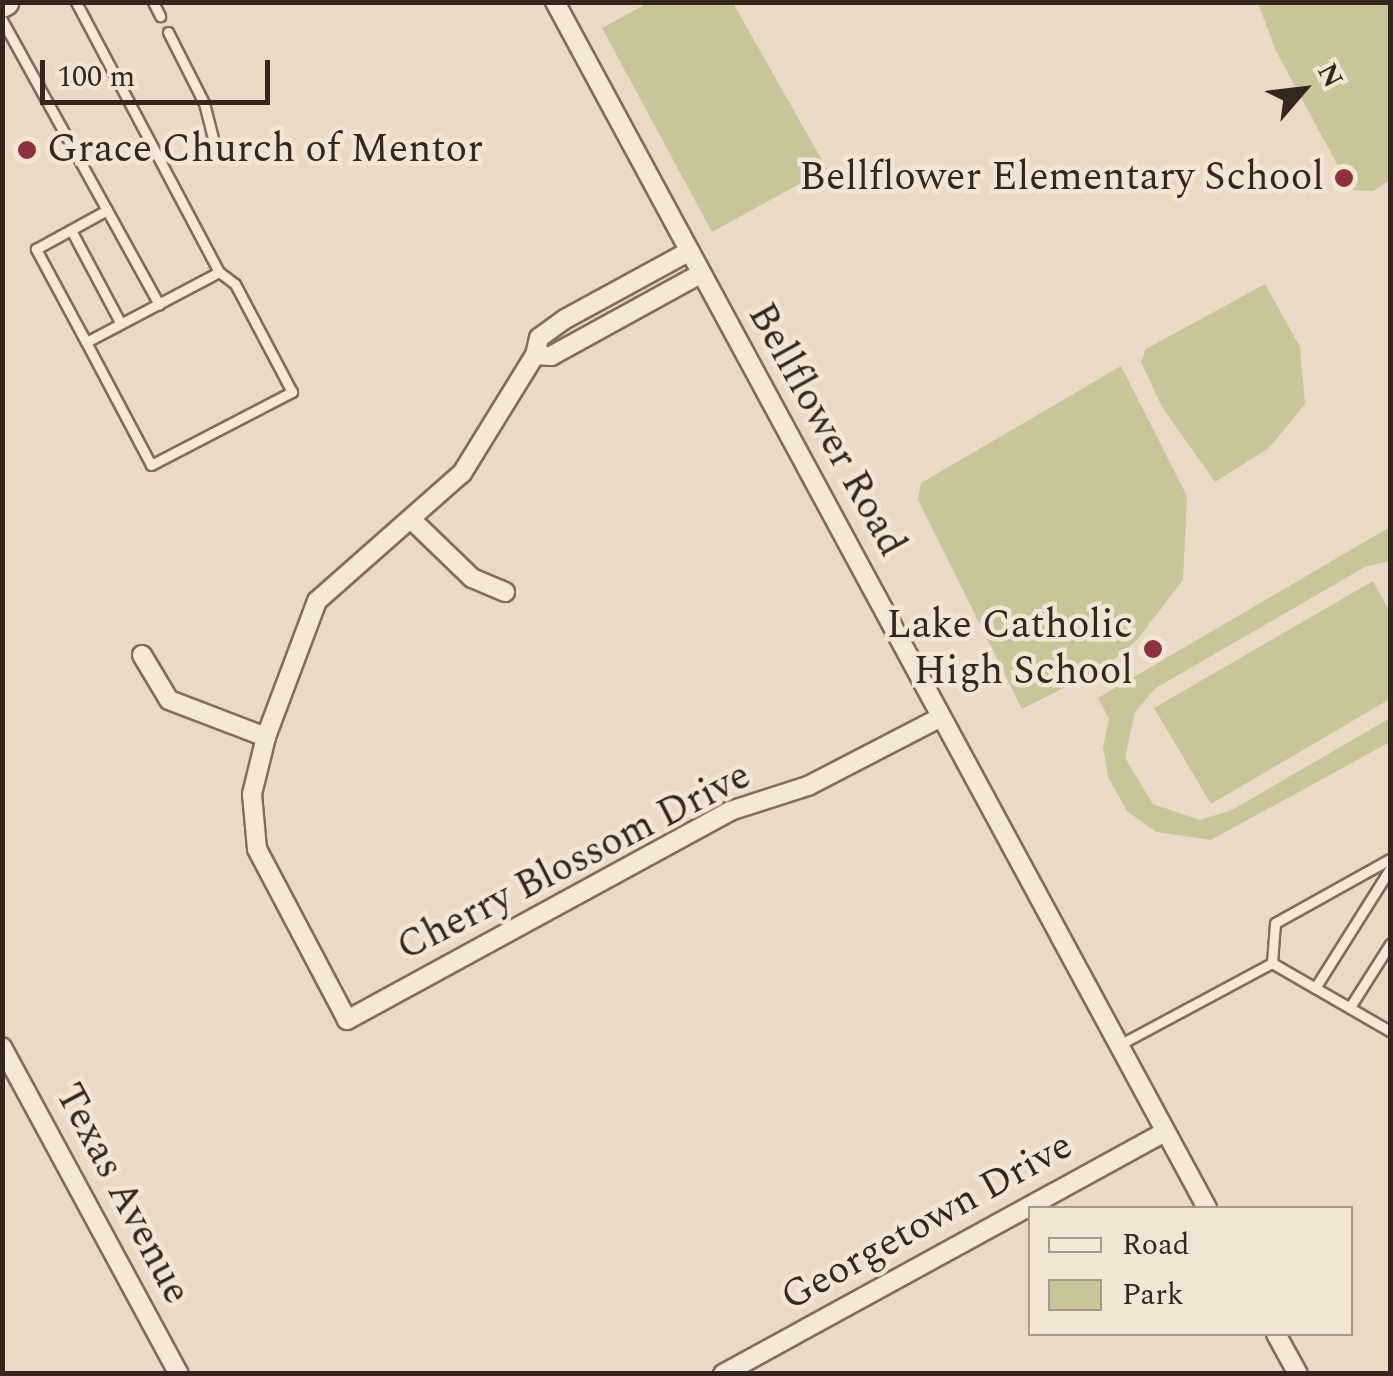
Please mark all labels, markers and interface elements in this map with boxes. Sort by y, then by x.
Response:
scale bar [45,40,275,102]
north arrow [1253,40,1353,140]
text: 100 m [57,54,135,100]
text: N [1306,55,1354,96]
place label: Grace Church of Mentor [47,126,483,174]
marker: Grace Church of Mentor [16,139,38,161]
place label: Bellflower Elementary School [799,154,1324,202]
marker: Bellflower Elementary School [1333,167,1355,189]
street label: Bellflower Road [737,295,915,565]
place label: Lake Catholic High School [886,602,1133,696]
marker: Lake Catholic High School [1142,638,1164,660]
street label: Cherry Blossom Drive [389,752,759,972]
street label: Texas Avenue [44,1076,200,1312]
street label: Georgetown Drive [773,1122,1081,1322]
legend [1028,1206,1353,1336]
text: Road [1122,1222,1190,1268]
text: Park [1122,1272,1184,1318]

